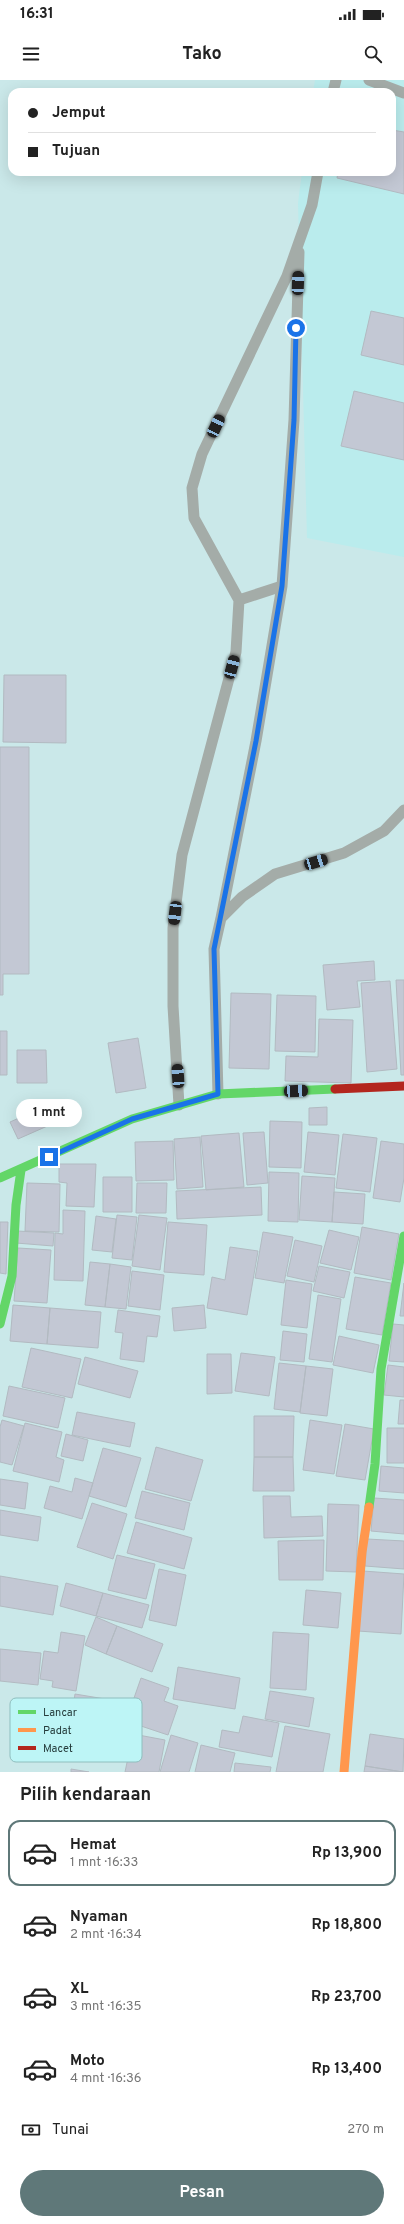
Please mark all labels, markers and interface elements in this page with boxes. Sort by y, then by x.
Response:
text: 16:31 [20,5,54,24]
icon: menu [20,43,42,65]
text: Tako [182,43,222,66]
icon: search [362,43,384,65]
text: Jemput [52,104,105,123]
text: Tujuan [52,142,100,161]
car [292,271,304,295]
route start [287,319,305,337]
car [205,413,227,439]
car [223,654,241,680]
car [303,853,329,871]
car [168,900,182,926]
car [171,1064,185,1088]
car [284,1084,308,1098]
callout: 1 mnt [16,1099,82,1127]
text: 1 mnt [33,1105,65,1121]
route end [40,1148,58,1166]
legend [10,1698,142,1762]
text: Lancar [43,1706,78,1720]
text: Padat [43,1724,72,1738]
text: Macet [43,1742,73,1756]
text: Pilih kendaraan [20,1784,151,1807]
icon: car [22,1835,58,1871]
text: Hemat [70,1836,116,1855]
text: Rp 13,900 [312,1844,382,1863]
text: 1 mnt · 16:33 [70,1855,138,1871]
icon: car [22,1907,58,1943]
text: Nyaman [70,1908,128,1927]
text: Rp 18,800 [311,1916,382,1935]
text: 2 mnt · 16:34 [70,1927,142,1943]
icon: car [22,1979,58,2015]
text: XL [70,1980,88,1999]
text: Rp 23,700 [311,1988,382,2007]
text: 3 mnt · 16:35 [70,1999,142,2015]
icon: car [22,2051,58,2087]
text: Moto [70,2052,105,2071]
text: Rp 13,400 [311,2060,382,2079]
text: 4 mnt · 16:36 [70,2071,142,2087]
icon: cash [20,2119,42,2141]
text: Tunai [52,2121,89,2140]
text: 270 m [347,2122,384,2138]
button: Pesan [20,2170,384,2216]

